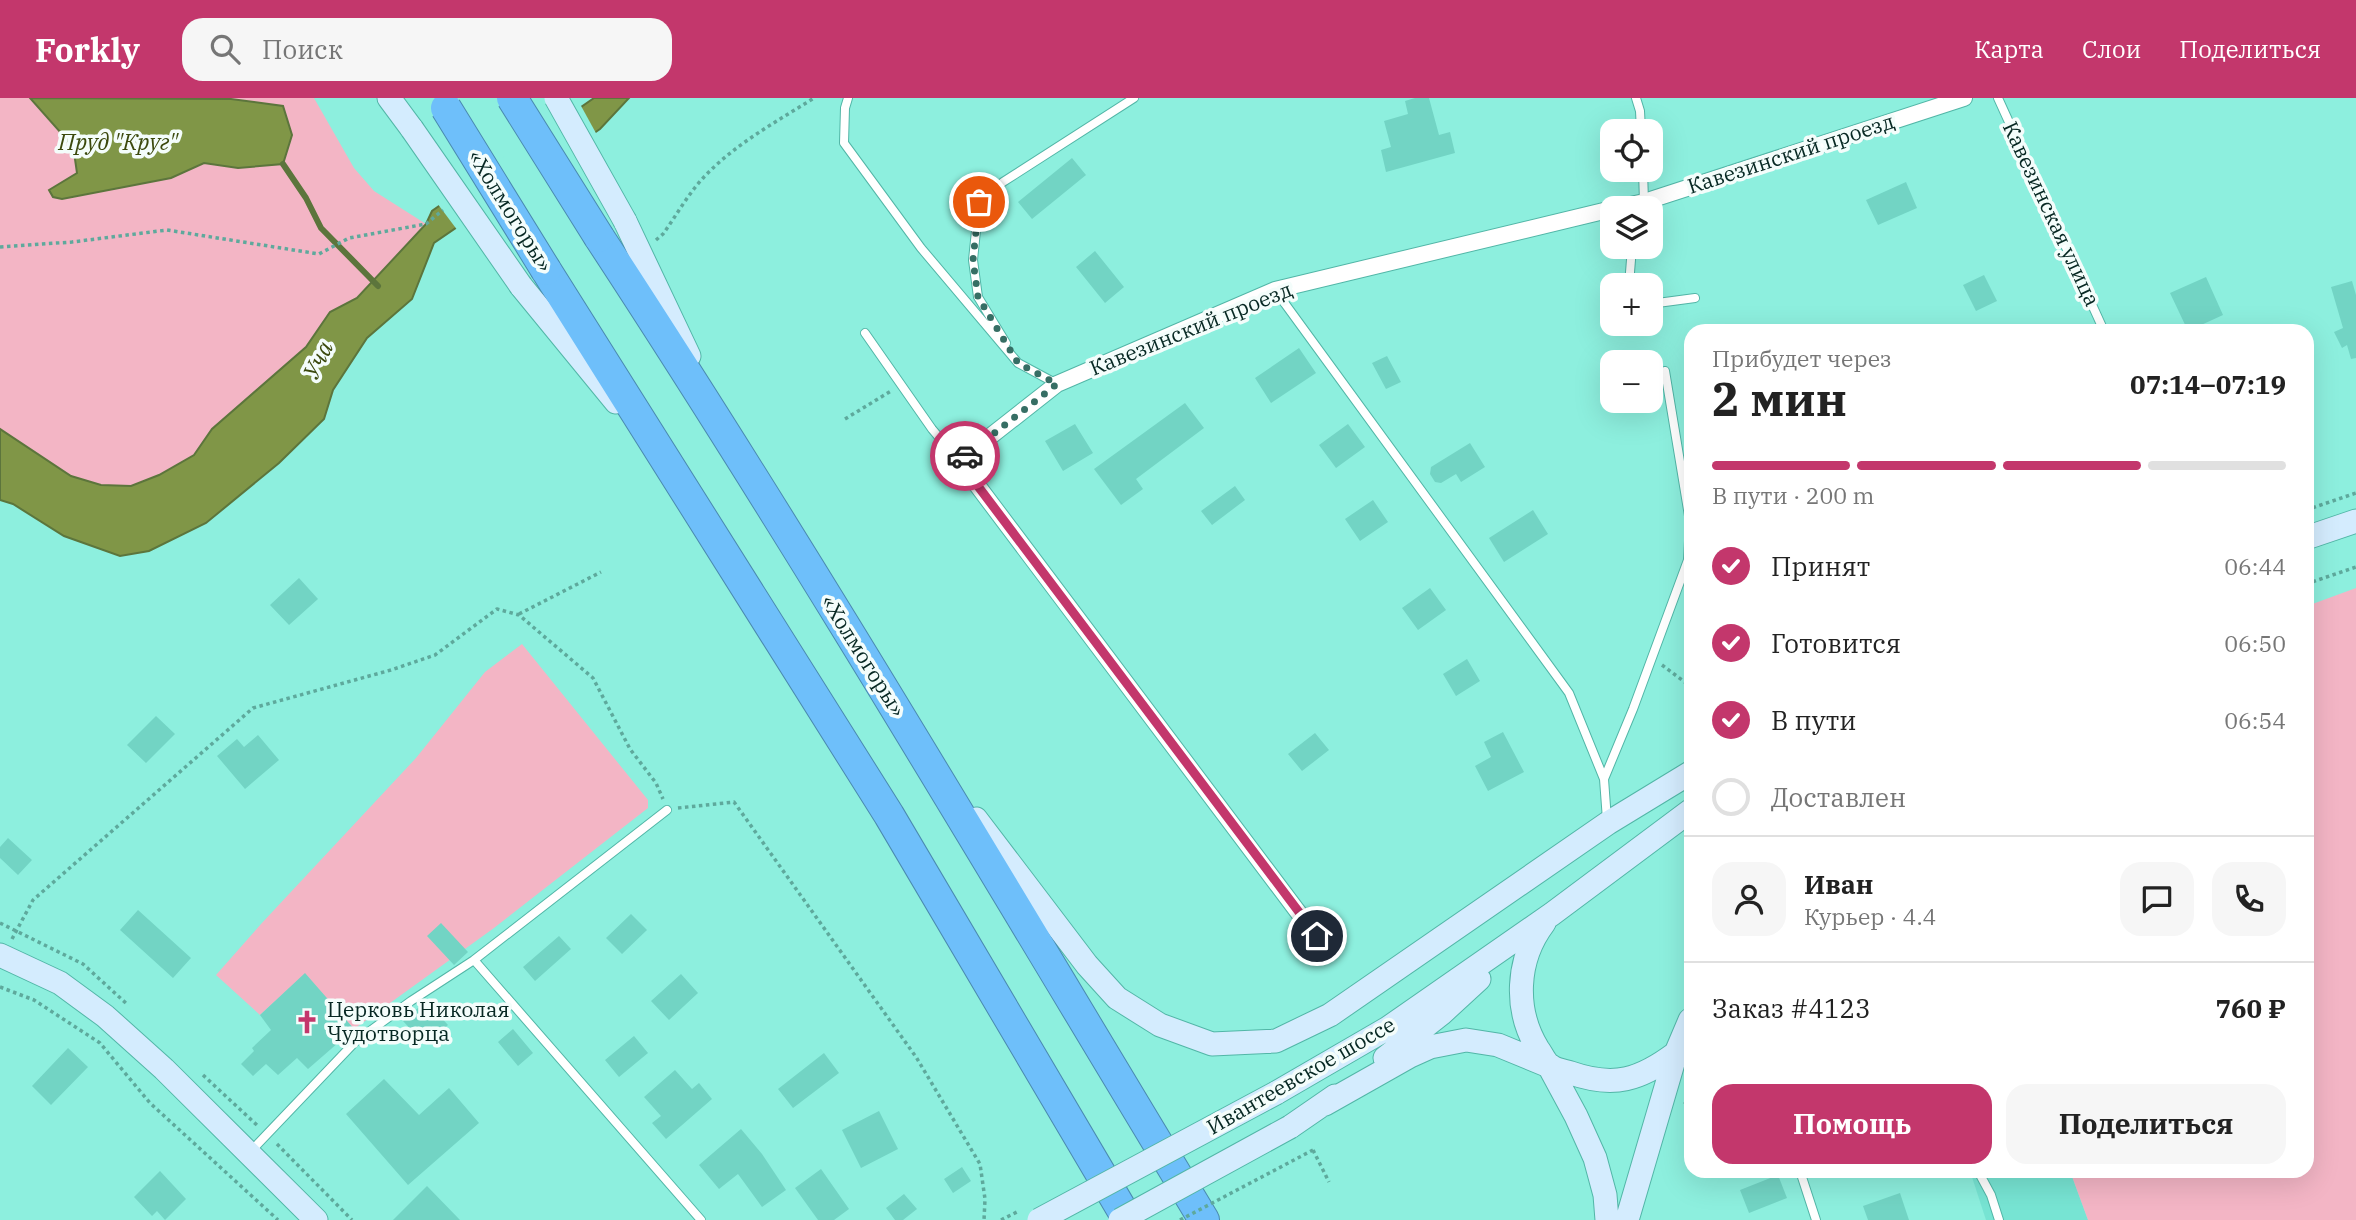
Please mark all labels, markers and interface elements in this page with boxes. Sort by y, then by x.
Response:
search box [182,18,672,81]
text: Forkly [35,28,140,71]
icon: search [206,30,244,68]
text: Поиск [262,32,343,66]
text: Карта [1974,33,2044,65]
text: Слои [2082,33,2141,65]
text: Поделиться [2179,33,2321,65]
street label: Кавезинский проезд [1684,106,1898,200]
street label: Кавезинская улица [1997,117,2107,310]
map controls [1600,119,1663,413]
button: locate [1600,119,1663,182]
water label: Пруд "Круг" [57,126,180,156]
street label: «Холмогоры» [462,144,559,277]
pin [949,172,1009,232]
icon: bag [960,183,998,221]
button: layers [1600,196,1663,259]
button: + [1600,273,1663,336]
street label: Кавезинский проезд [1085,275,1296,382]
water label: Уча [295,335,339,383]
text: Прибудет через [1712,343,1892,373]
button: − [1600,350,1663,413]
text: 07:14–07:19 [2130,367,2286,401]
text: 2 мин [1712,369,1847,429]
courier [930,421,1000,491]
icon: car [946,437,984,475]
text: В пути · 200 m [1712,480,1874,510]
icon: check [1712,547,1750,585]
text: Принят [1771,549,1870,583]
text: 06:44 [2224,551,2286,581]
street label: «Холмогоры» [815,589,912,722]
icon: check [1712,624,1750,662]
text: Готовится [1771,626,1901,660]
text: 06:50 [2224,628,2286,658]
icon: check [1712,701,1750,739]
text: В пути [1771,703,1856,737]
text: 06:54 [2224,705,2286,735]
text: Доставлен [1771,780,1906,814]
button: person [1712,862,1786,936]
button: chat [2120,862,2194,936]
button: phone [2212,862,2286,936]
text: Иван [1804,867,1873,901]
text: Курьер · 4.4 [1804,901,1936,931]
pin [1287,906,1347,966]
icon: home [1298,917,1336,955]
text: Заказ #4123 [1712,991,1871,1025]
text: 760 ₽ [2215,991,2286,1025]
place label: Церковь Николая Чудотворца [327,995,510,1047]
church icon: Церковь Николая Чудотворца [293,1008,321,1036]
street label: Ивантеевское шоссе [1201,1010,1400,1140]
button: Помощь [1712,1084,1992,1164]
button: Поделиться [2006,1084,2286,1164]

